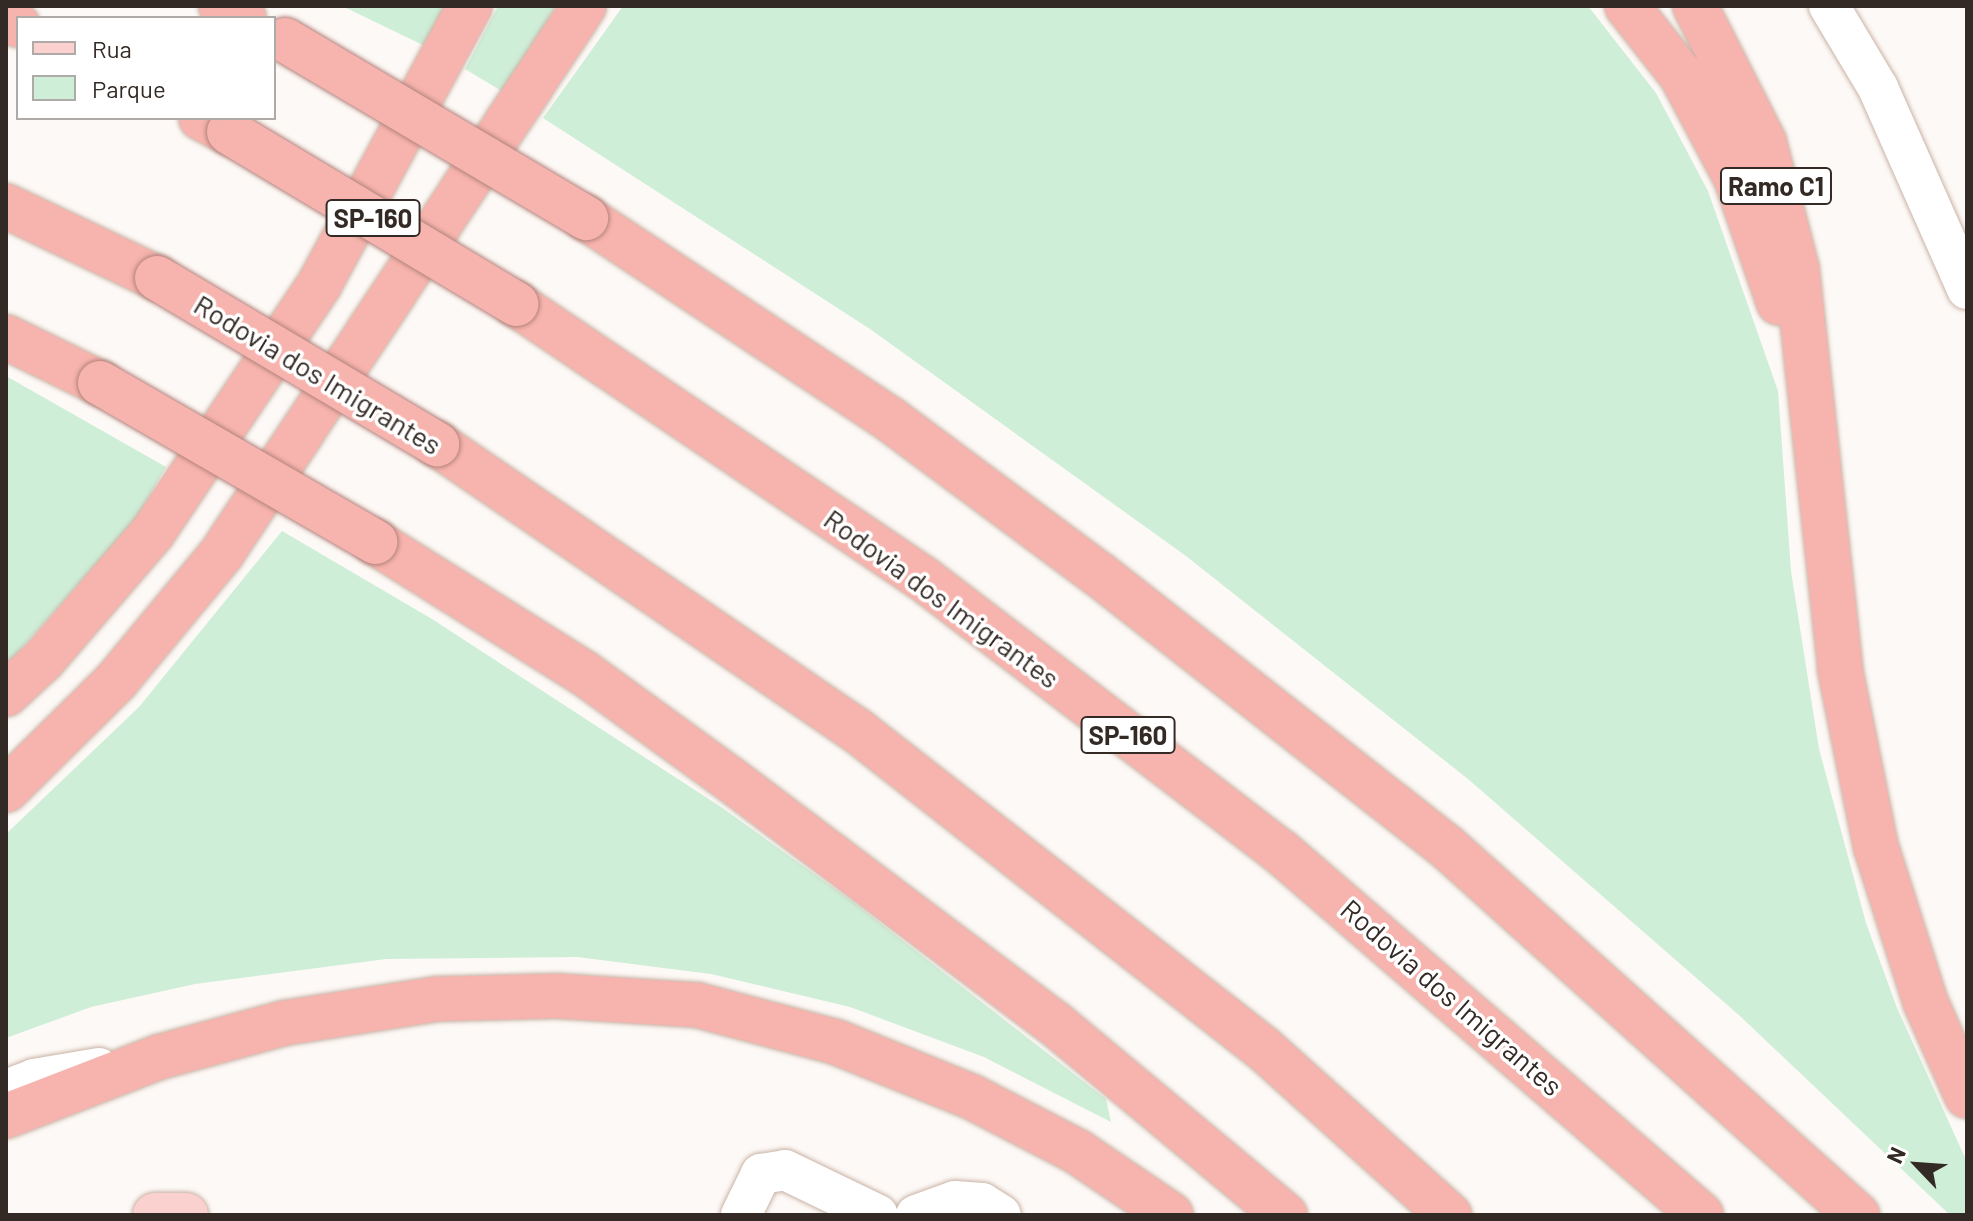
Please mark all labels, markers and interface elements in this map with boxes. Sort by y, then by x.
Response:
legend [16,16,276,120]
text: Rua [92,34,132,63]
text: Parque [92,74,166,103]
road number: Ramo C1 [1718,164,1834,208]
road number: SP-160 [325,196,421,240]
street label: Rodovia dos Imigrantes [188,287,448,461]
street label: Rodovia dos Imigrantes [818,501,1066,695]
road number: SP-160 [1080,713,1176,757]
street label: Rodovia dos Imigrantes [1334,892,1570,1102]
north arrow [1877,1125,1957,1205]
text: N [1880,1143,1910,1167]

